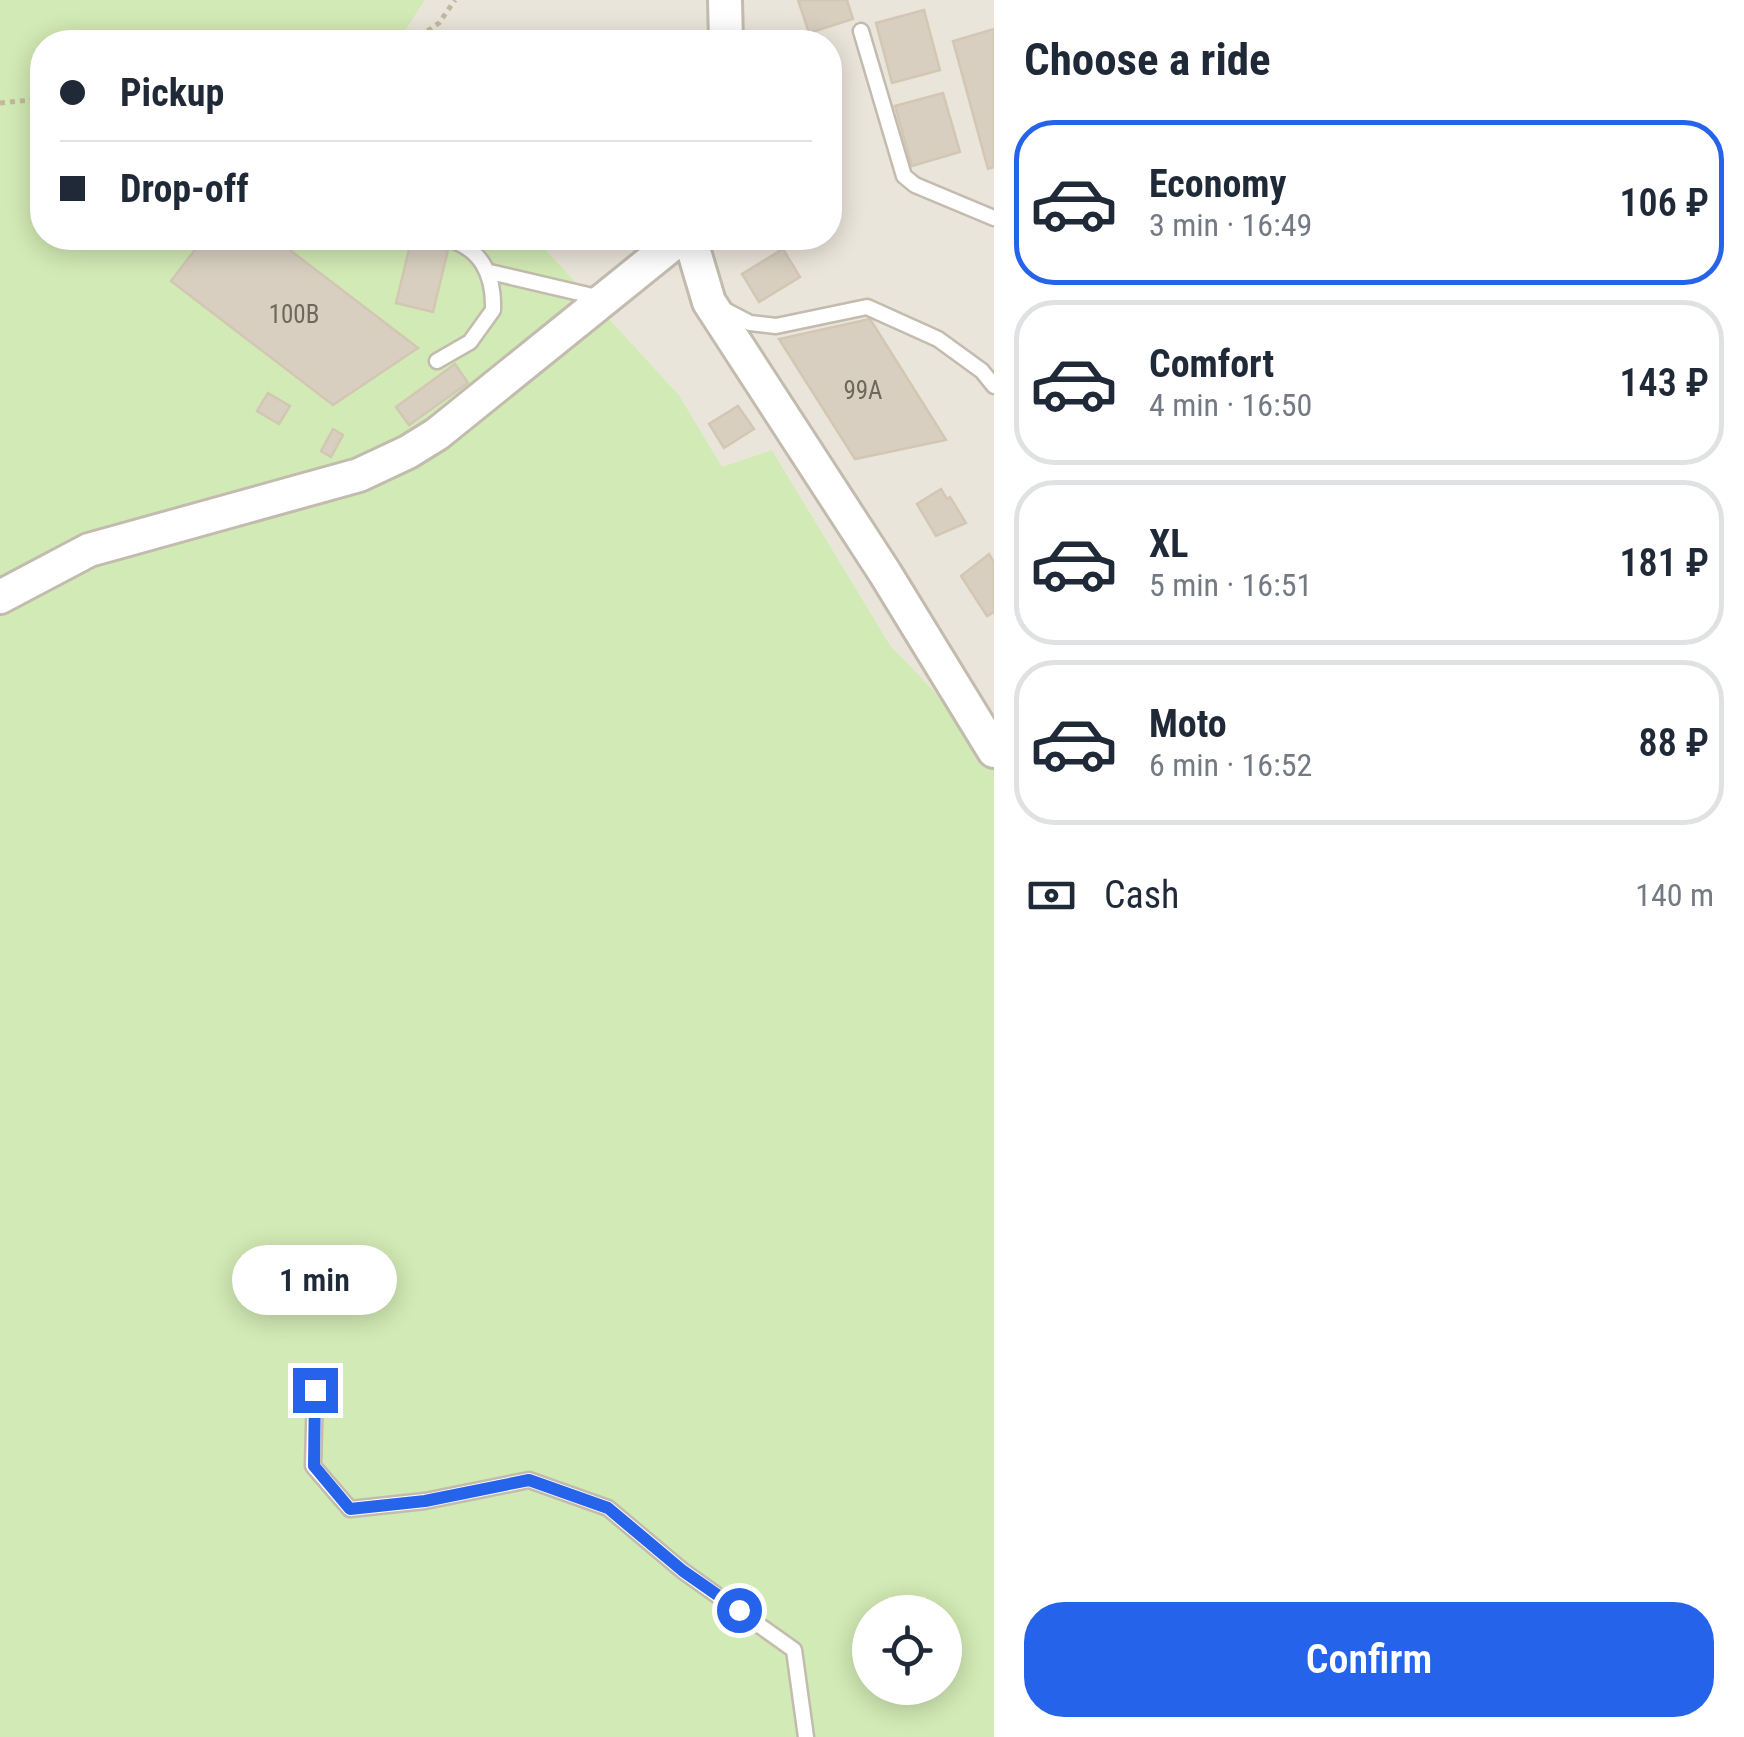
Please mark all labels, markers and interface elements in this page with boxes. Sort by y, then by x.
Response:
text: Choose a ride [1024,33,1271,86]
text: Pickup [120,71,224,115]
icon: car [1029,158,1119,248]
text: Economy [1149,162,1286,206]
text: Drop-off [120,167,249,211]
text: 106 ₽ [1619,181,1709,225]
text: 3 min · 16:49 [1149,206,1312,244]
house number: 100В [269,300,319,329]
icon: car [1029,338,1119,428]
text: Comfort [1149,342,1274,386]
text: 143 ₽ [1619,361,1709,405]
house number: 99А [843,376,883,405]
text: 4 min · 16:50 [1149,386,1312,424]
icon: car [1029,518,1119,608]
text: XL [1149,522,1188,566]
text: 181 ₽ [1619,541,1709,585]
text: 5 min · 16:51 [1149,566,1312,604]
icon: car [1029,698,1119,788]
text: Moto [1149,702,1227,746]
text: 88 ₽ [1639,721,1709,765]
text: 6 min · 16:52 [1149,746,1312,784]
icon: cash [1024,868,1079,923]
text: Cash [1104,873,1179,917]
text: 140 m [1635,876,1714,914]
callout: 1 min [232,1245,398,1315]
text: 1 min [279,1261,350,1299]
route end [293,1368,338,1413]
route start [717,1588,762,1633]
map controls [852,1595,962,1705]
button: locate [852,1595,962,1705]
button: Confirm [1024,1602,1714,1717]

